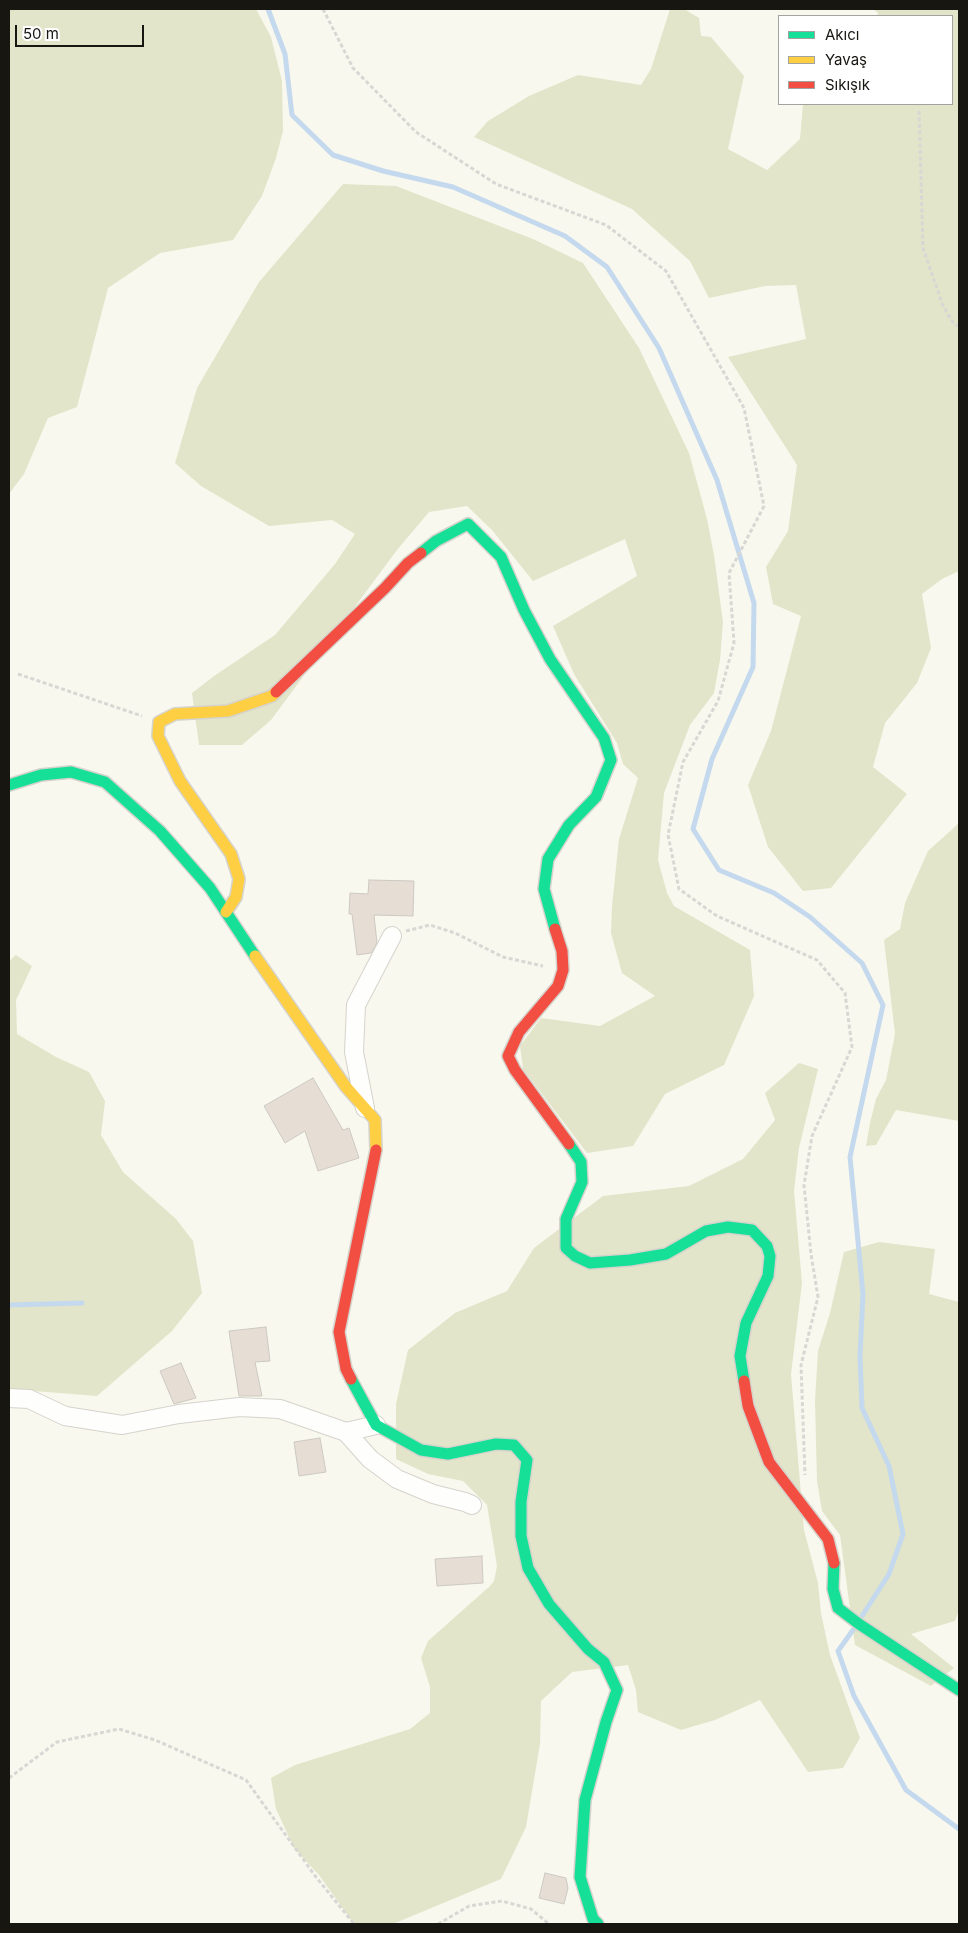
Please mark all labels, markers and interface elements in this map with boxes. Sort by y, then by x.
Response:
scale bar [18,15,146,47]
legend [778,15,953,105]
text: 50 m [23,24,59,43]
text: Akıcı [825,25,859,44]
text: Yavaş [825,50,867,69]
text: Sıkışık [825,75,870,94]

